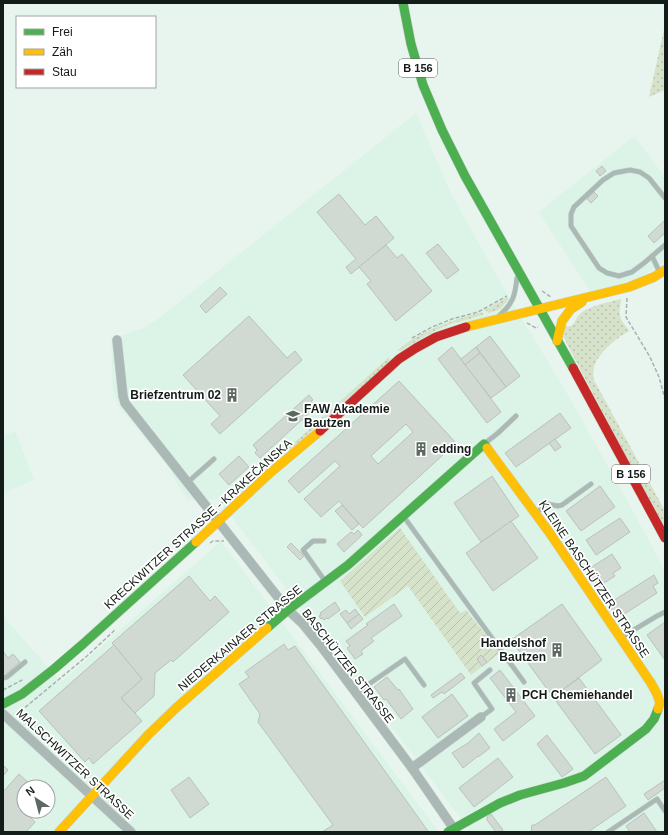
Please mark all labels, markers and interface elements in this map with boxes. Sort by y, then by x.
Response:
legend [16,16,156,88]
text: Frei [52,25,73,39]
text: Zäh [52,45,73,59]
road number: B 156 [399,59,437,77]
text: Stau [52,65,77,79]
building icon: Briefzentrum 02 [224,387,240,403]
place label: Briefzentrum 02 [130,388,221,402]
place label: FAW Akademie Bautzen [304,402,390,430]
school or university icon: FAW Akademie Bautzen [285,408,301,424]
street label: KRECKWITZER STRASSE - KRAKEČANSKA [101,435,295,612]
building icon: edding [413,441,429,457]
place label: edding [432,442,471,456]
road number: B 156 [612,465,650,483]
street label: KLEINE BASCHÜTZER STRASSE [536,498,652,660]
street label: NIEDERKAINAER STRASSE [175,582,305,694]
street label: BASCHÜTZER STRASSE [299,606,397,726]
place label: Handelshof Bautzen [481,636,547,664]
building icon: Handelshof Bautzen [549,642,565,658]
building icon: PCH Chemiehandel [503,687,519,703]
place label: PCH Chemiehandel [522,688,633,702]
street label: MALSCHWITZER STRASSE [13,706,137,822]
north arrow [16,779,56,819]
text: N [23,784,37,798]

